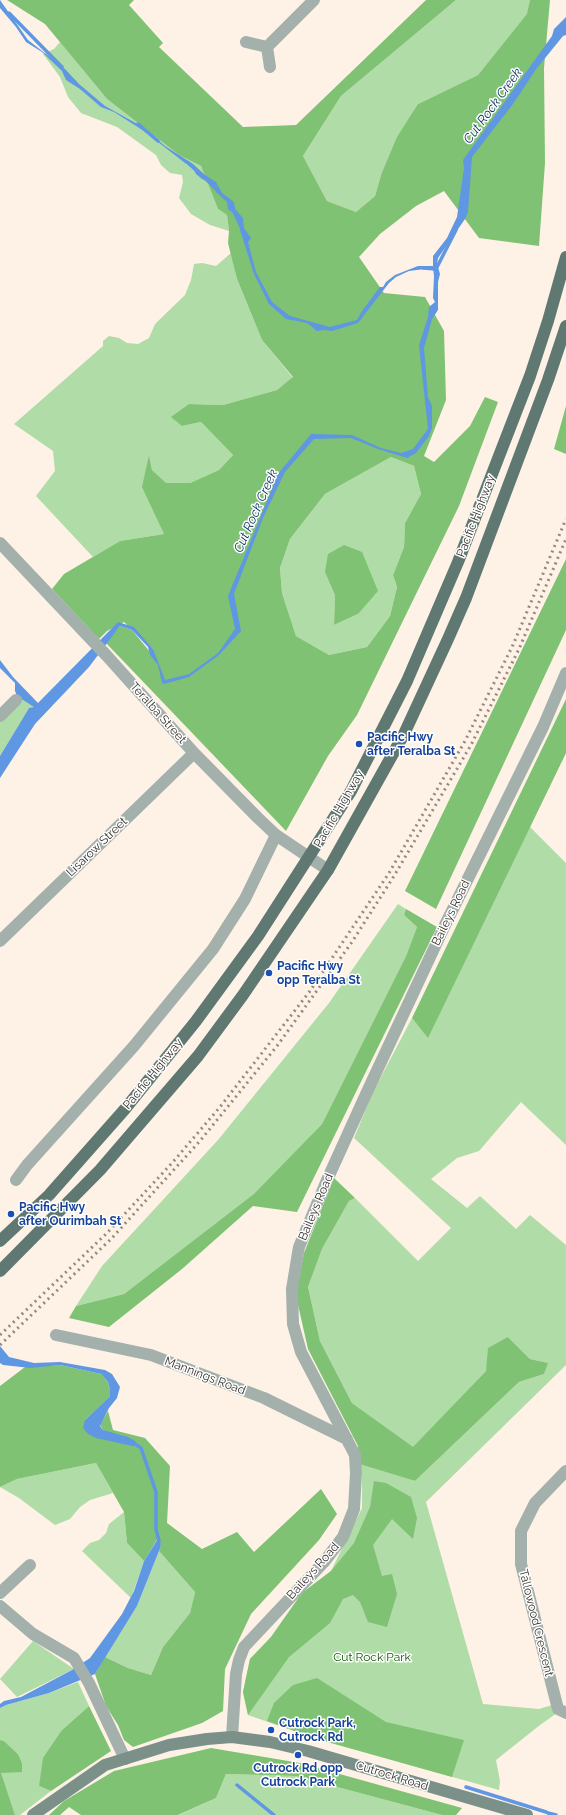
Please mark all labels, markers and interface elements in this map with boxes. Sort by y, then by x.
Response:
water label: Cut Rock Creek [460,65,526,147]
water label: Cut Rock Creek [231,467,281,555]
street label: Pacific Highway [454,473,498,559]
street label: Teralba Street [127,679,189,747]
place label: Pacific Hwy after Teralba St [367,730,455,758]
marker: Pacific Hwy after Teralba St [354,739,364,749]
street label: Pacific Highway [311,768,367,850]
street label: Lisarow Street [64,814,130,880]
street label: Baileys Road [429,878,473,948]
place label: Pacific Hwy opp Teralba St [277,959,360,987]
marker: Pacific Hwy opp Teralba St [264,968,274,978]
street label: Pacific Highway [120,1036,186,1112]
street label: Baileys Road [295,1171,337,1243]
place label: Pacific Hwy after Ourimbah St [19,1200,121,1228]
marker: Pacific Hwy after Ourimbah St [6,1209,16,1219]
street label: Mannings Road [162,1354,248,1398]
street label: Baileys Road [284,1540,342,1602]
street label: Tallowood Crescent [516,1568,556,1678]
park label: Cut Rock Park [333,1650,411,1664]
place label: Cutrock Park, Cutrock Rd [279,1716,356,1744]
marker: Cutrock Park, Cutrock Rd [266,1725,276,1735]
marker: Cutrock Rd opp Cutrock Park [293,1750,303,1760]
street label: Cutrock Road [354,1758,430,1794]
place label: Cutrock Rd opp Cutrock Park [253,1761,343,1789]

